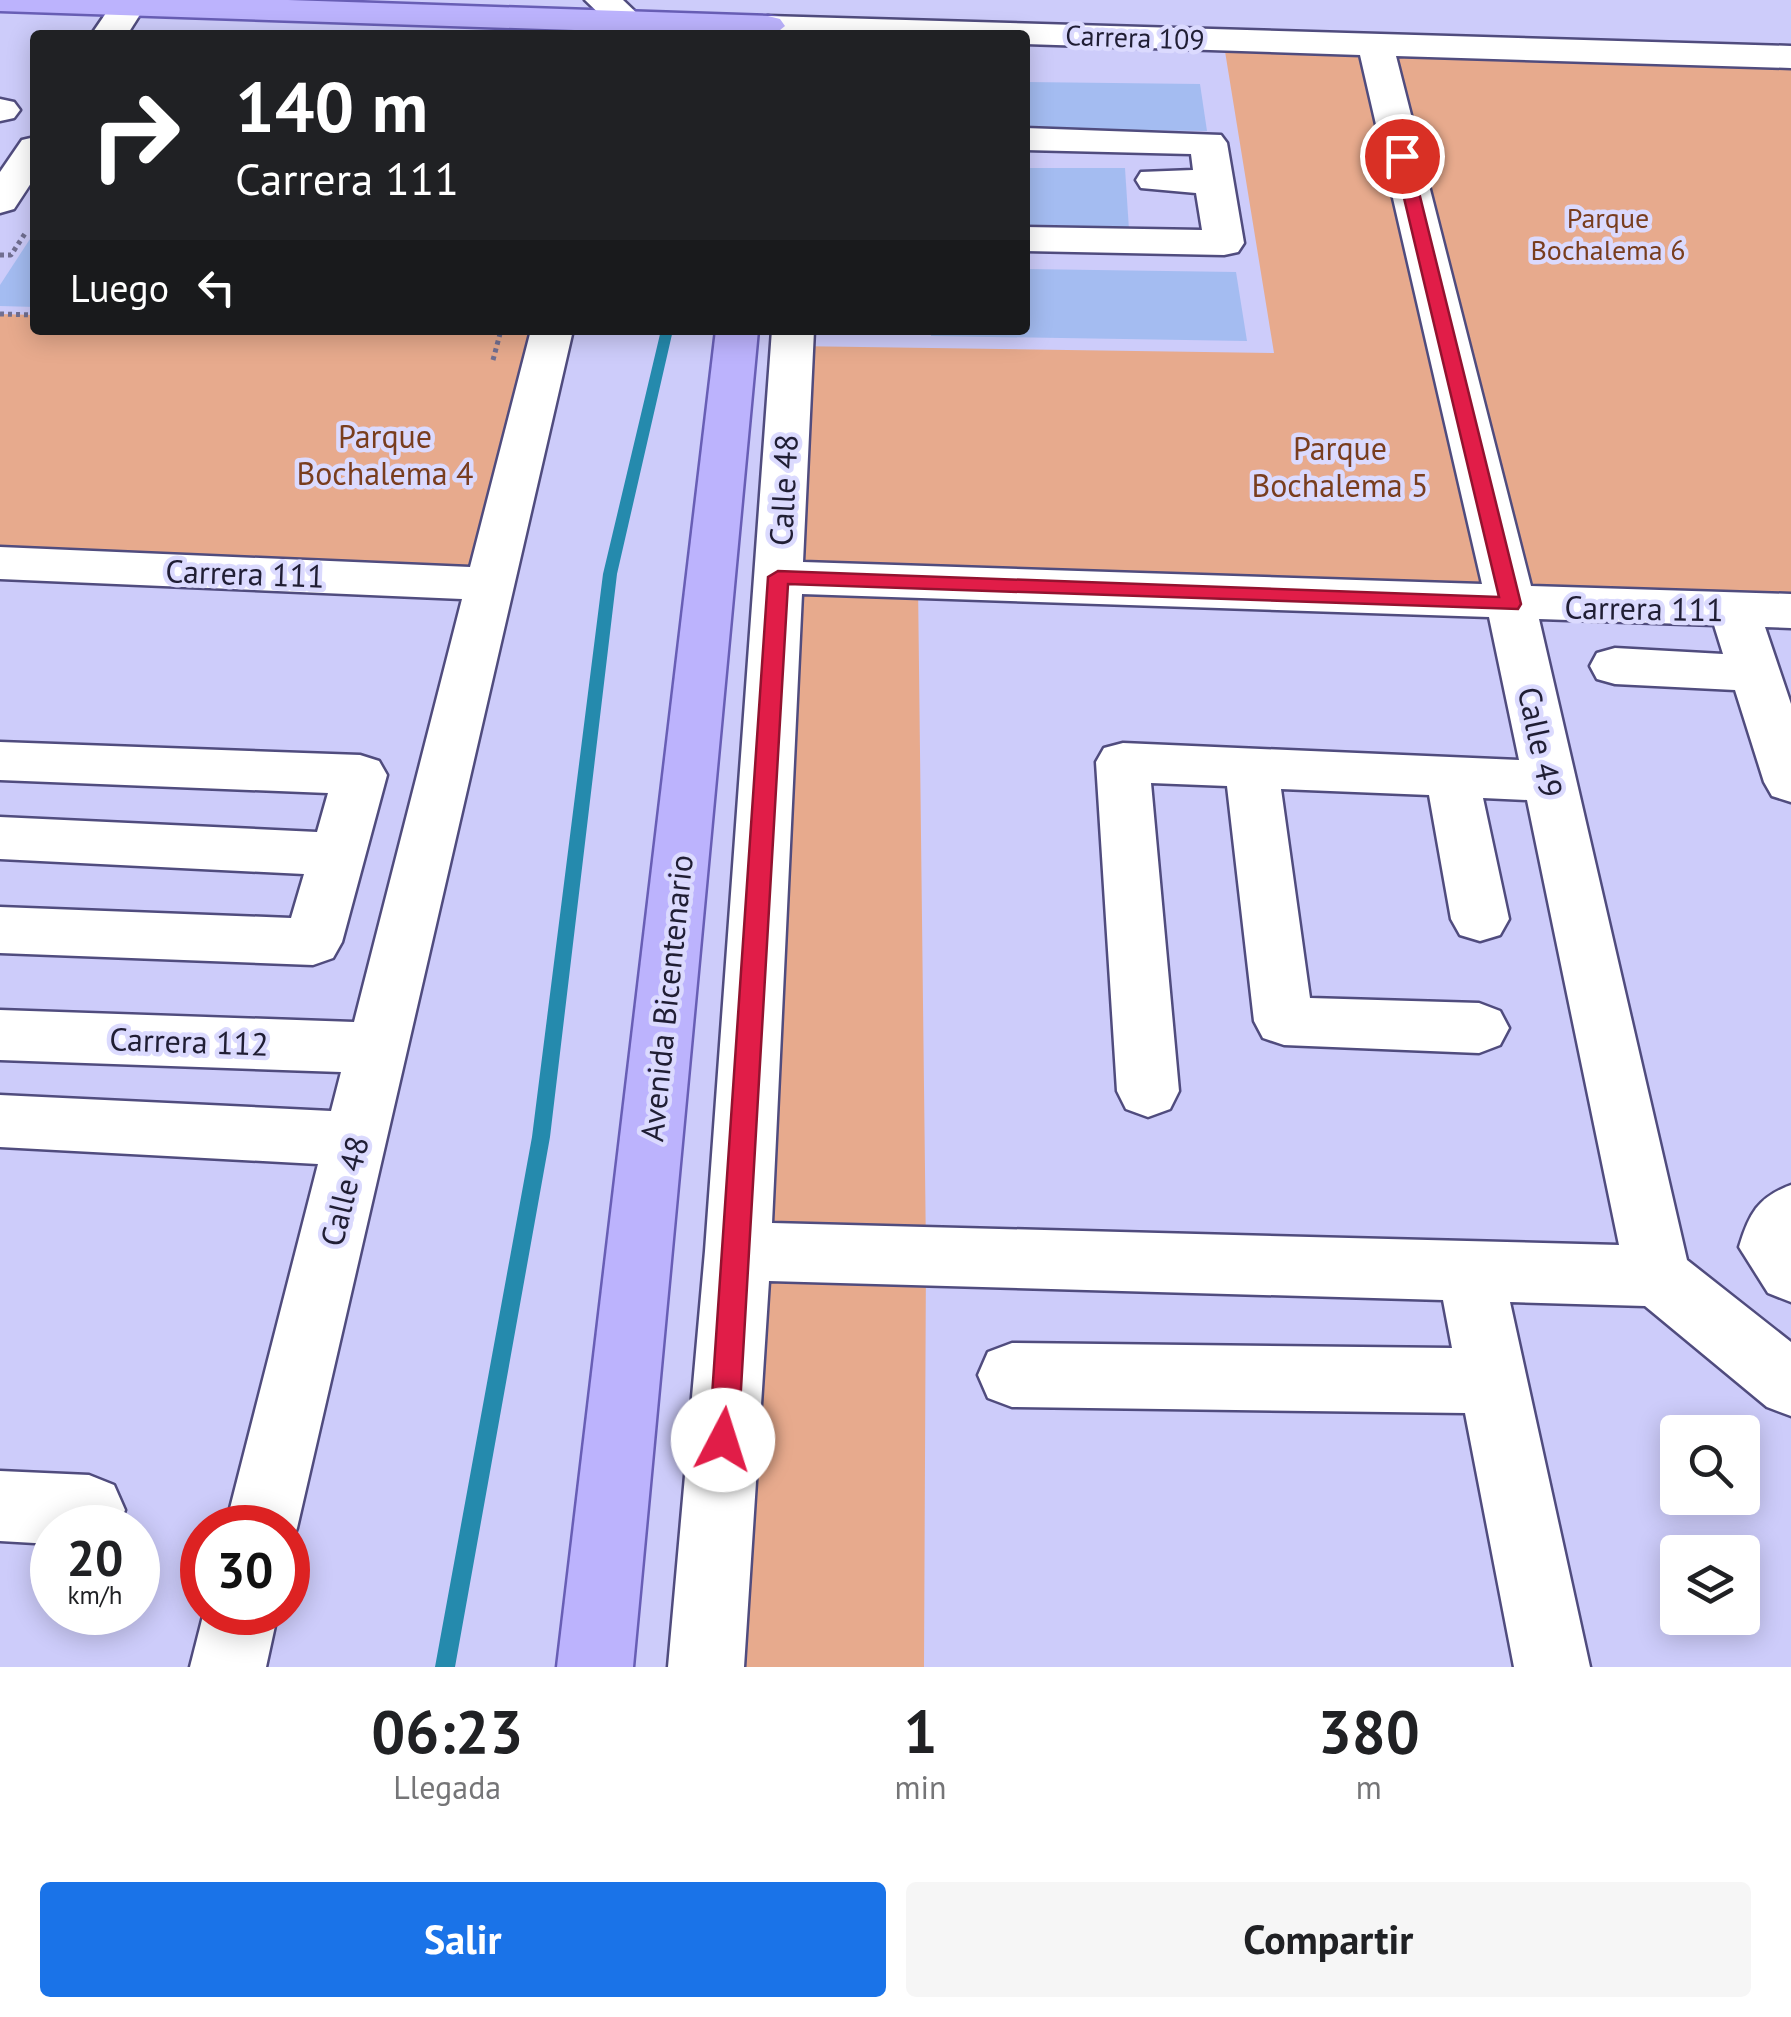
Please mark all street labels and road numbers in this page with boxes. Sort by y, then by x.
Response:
street label: Carrera 109 [1065,16,1205,58]
street label: Calle 48 [759,433,807,547]
street label: Carrera 111 [165,549,325,597]
street label: Carrera 111 [1564,586,1724,630]
street label: Calle 49 [1509,683,1573,801]
street label: Avenida Bicentenario [630,853,702,1143]
street label: Carrera 112 [109,1017,269,1065]
street label: Calle 48 [310,1132,378,1250]

